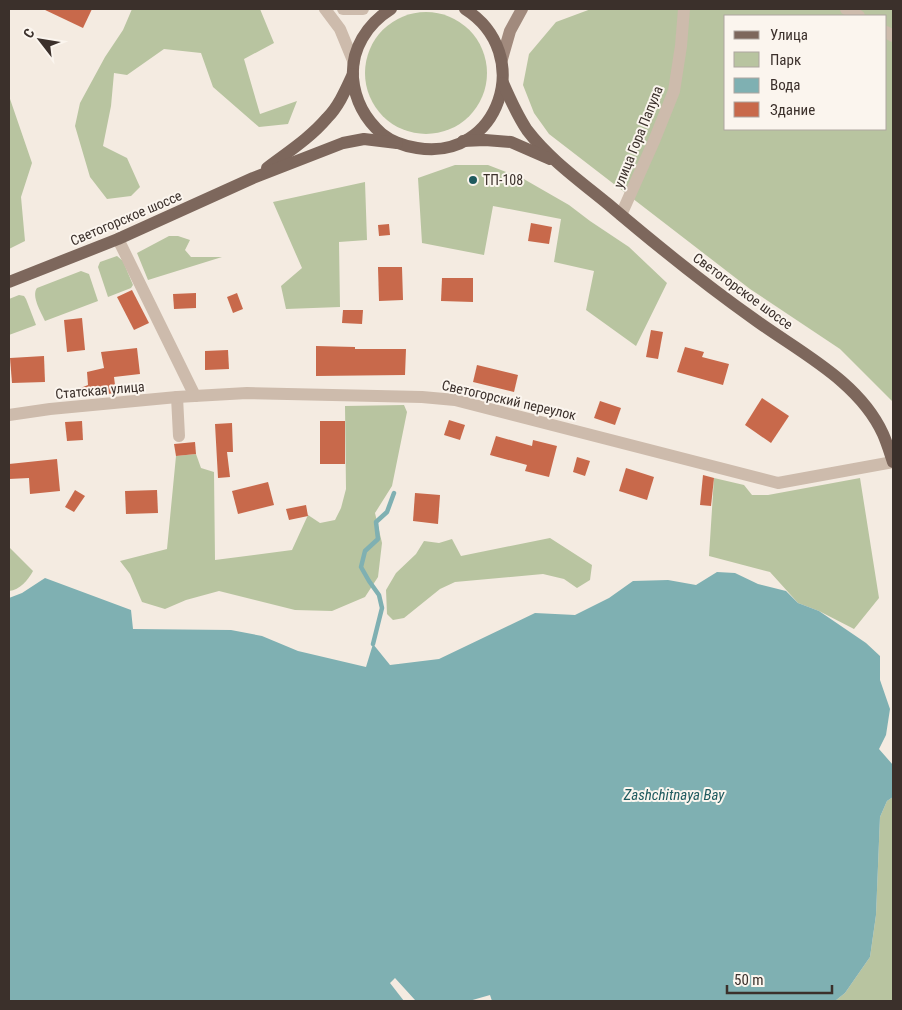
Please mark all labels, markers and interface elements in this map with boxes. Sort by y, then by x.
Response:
north arrow [15,15,65,65]
legend [724,15,887,130]
text: С [20,26,38,41]
text: Улица [770,26,808,44]
text: Парк [770,51,801,69]
text: Вода [770,76,800,94]
street label: улица Гора Папула [610,84,666,190]
text: Здание [770,101,815,119]
place label: ТП-108 [483,172,523,188]
marker: ТП-108 [467,174,479,186]
street label: Светогорское шоссе [68,187,184,249]
street label: Светогорское шоссе [690,249,796,333]
street label: Светогорский переулок [440,377,578,423]
street label: Статская улица [55,378,145,402]
water label: Zashchitnaya Bay [623,786,725,804]
scale bar [727,962,832,994]
text: 50 m [734,971,764,989]

